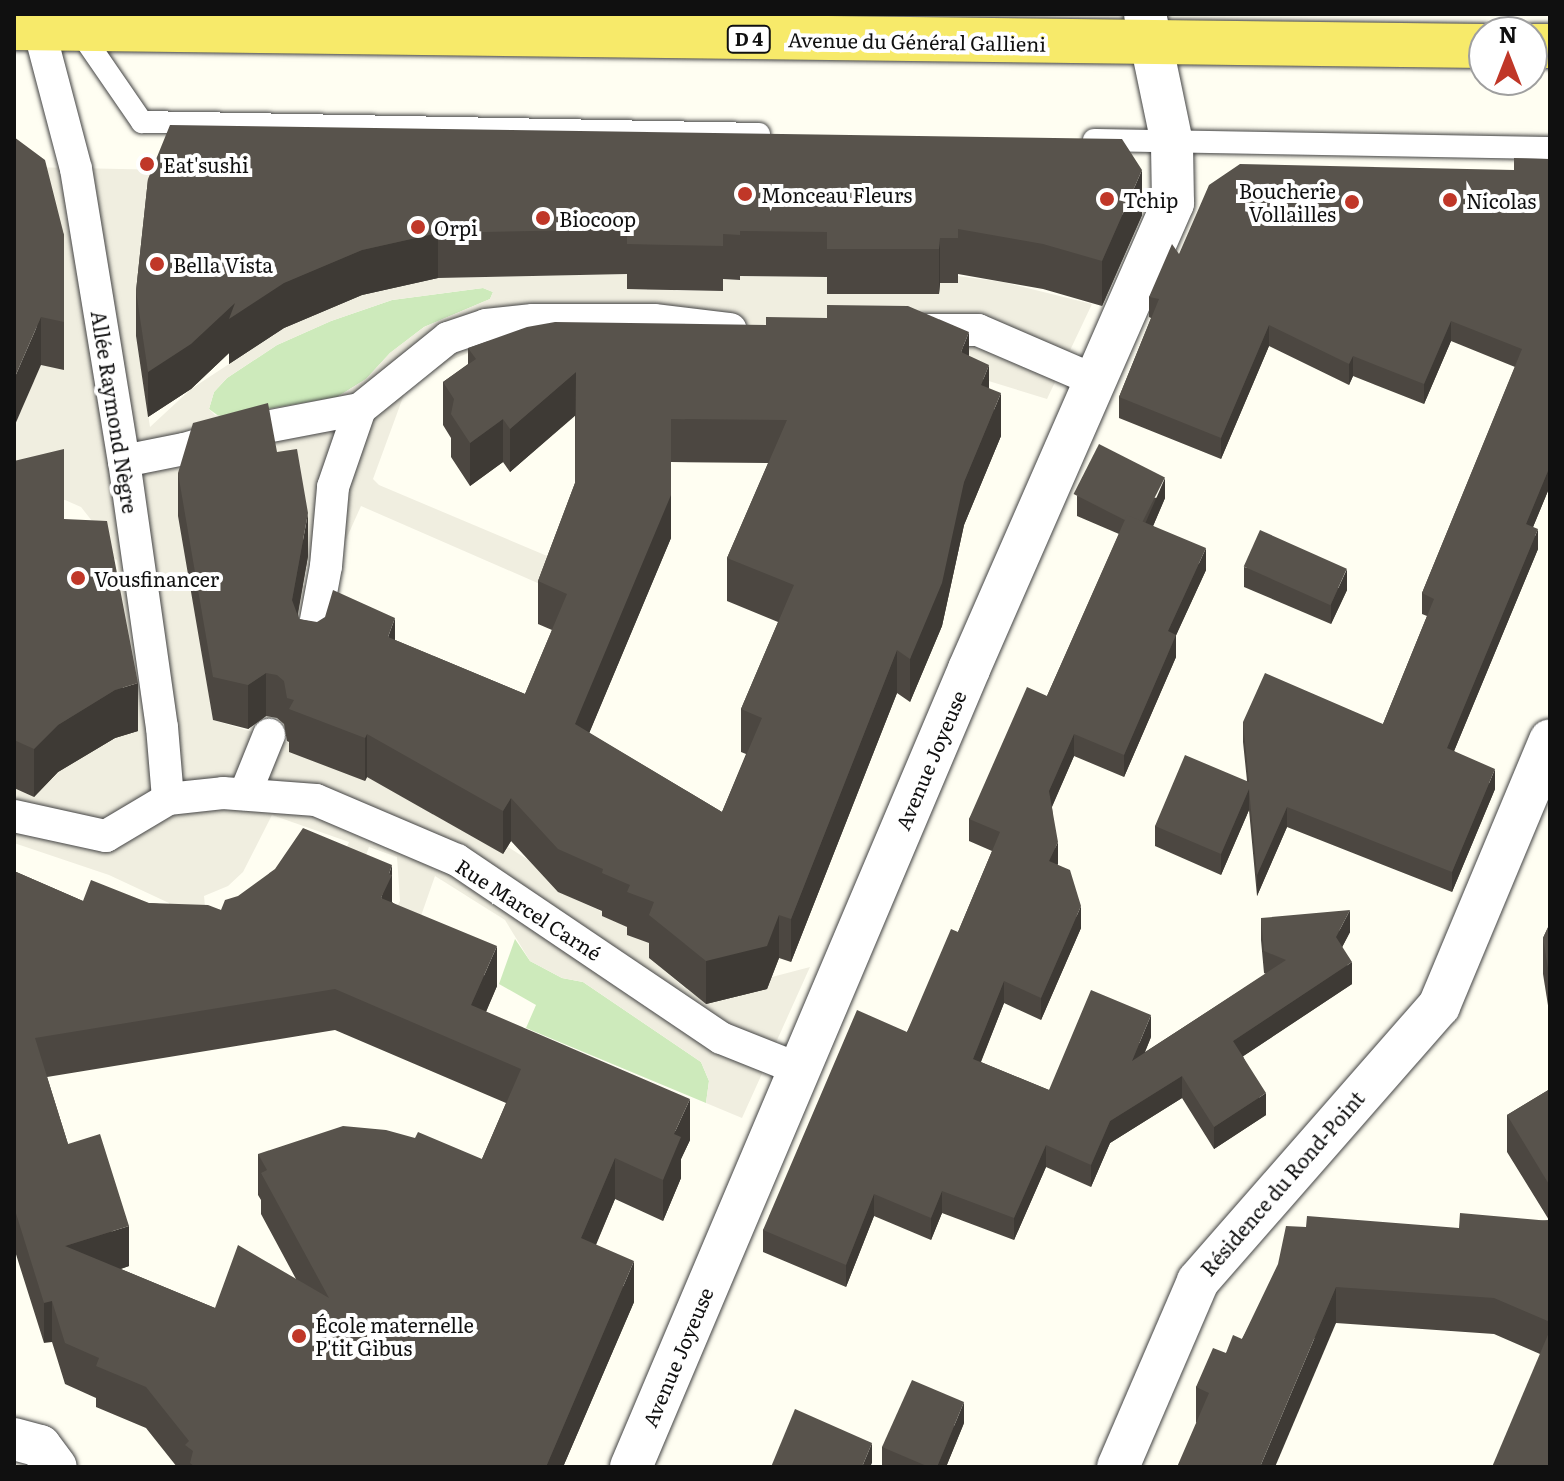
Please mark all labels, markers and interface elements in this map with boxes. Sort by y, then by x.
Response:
north arrow [1468,16,1548,96]
text: N [1499,17,1517,50]
road number: D 4 [725,25,773,53]
street label: Avenue du Général Gallieni [788,27,1046,55]
place label: Eat'sushi [163,152,249,176]
marker: Eat'sushi [138,155,156,173]
place label: Boucherie Vollailles [1239,178,1336,225]
place label: Monceau Fleurs [761,182,912,206]
marker: Monceau Fleurs [736,185,754,203]
place label: Tchip [1123,187,1178,211]
place label: Nicolas [1466,188,1536,212]
marker: Tchip [1098,190,1116,208]
marker: Nicolas [1441,191,1459,209]
marker: Boucherie Vollailles [1343,193,1361,211]
place label: Biocoop [559,206,636,230]
marker: Biocoop [534,209,552,227]
place label: Orpi [434,215,478,239]
marker: Orpi [409,218,427,236]
place label: Bella Vista [173,252,273,276]
marker: Bella Vista [148,255,166,273]
street label: Allée Raymond Nègre [87,309,143,515]
place label: Vousfinancer [94,566,219,590]
marker: Vousfinancer [69,569,87,587]
street label: Avenue Joyeuse [890,687,970,833]
street label: Rue Marcel Carné [452,853,606,965]
street label: Résidence du Rond-Point [1195,1086,1369,1280]
street label: Avenue Joyeuse [637,1284,717,1430]
place label: École maternelle P'tit Gibus [315,1312,474,1359]
marker: École maternelle P'tit Gibus [290,1327,308,1345]

